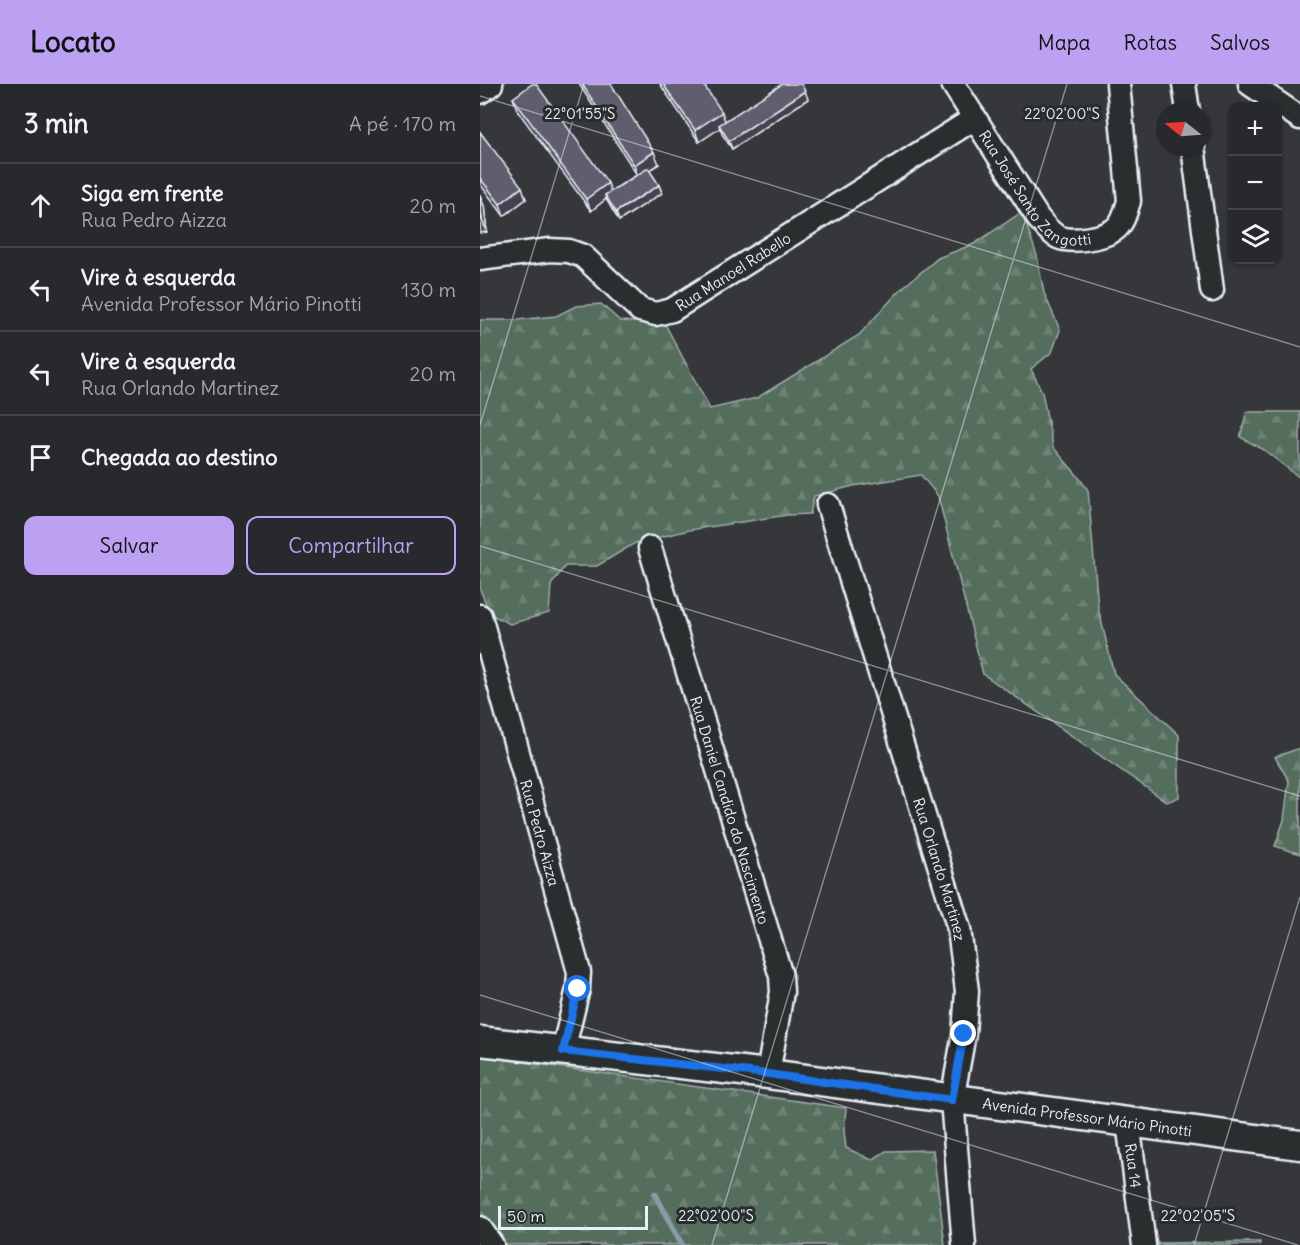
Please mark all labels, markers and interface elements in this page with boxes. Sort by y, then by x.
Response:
text: Locato [30,24,116,60]
text: Mapa [1038,29,1091,56]
text: Rotas [1124,29,1177,56]
text: Salvos [1210,29,1270,56]
north arrow [1156,102,1210,156]
map controls [1228,102,1282,264]
button: + [1228,102,1282,156]
text: 22°01'55"S [545,104,615,123]
text: 22°02'00"S [1024,104,1100,123]
text: 3 min [24,107,89,140]
text: A pé · 170 m [349,111,456,136]
street label: Rua José Santo Zangotti [975,127,1092,249]
button: − [1228,156,1282,210]
text: Siga em frente [81,179,224,207]
icon: ahead [24,189,57,222]
text: 20 m [410,193,456,218]
text: Rua Pedro Aizza [81,207,227,232]
button: layers [1228,210,1282,264]
street label: Rua Manoel Rabello [672,228,794,315]
text: Vire à esquerda [81,263,236,291]
icon: left [24,273,57,306]
text: 130 m [401,277,456,302]
text: Avenida Professor Mário Pinotti [81,291,362,316]
text: Vire à esquerda [81,347,236,375]
icon: left [24,357,57,390]
text: 20 m [410,361,456,386]
text: Rua Orlando Martinez [81,375,279,400]
icon: arrive [24,441,57,474]
text: Chegada ao destino [81,443,278,471]
button: Salvar [24,516,234,575]
button: Compartilhar [246,516,456,575]
street label: Rua Daniel Candido do Nascimento [686,694,774,926]
street label: Rua Pedro Aizza [516,777,564,888]
street label: Rua Orlando Martinez [909,795,970,942]
route start [564,975,590,1001]
route end [950,1020,976,1046]
street label: Avenida Professor Mário Pinotti [982,1093,1193,1140]
street label: Rua 14 [1121,1142,1146,1189]
scale bar [498,1203,648,1230]
text: 50 m [507,1206,545,1226]
text: 22°02'00"S [678,1206,754,1225]
text: 22°02'05"S [1161,1206,1235,1225]

